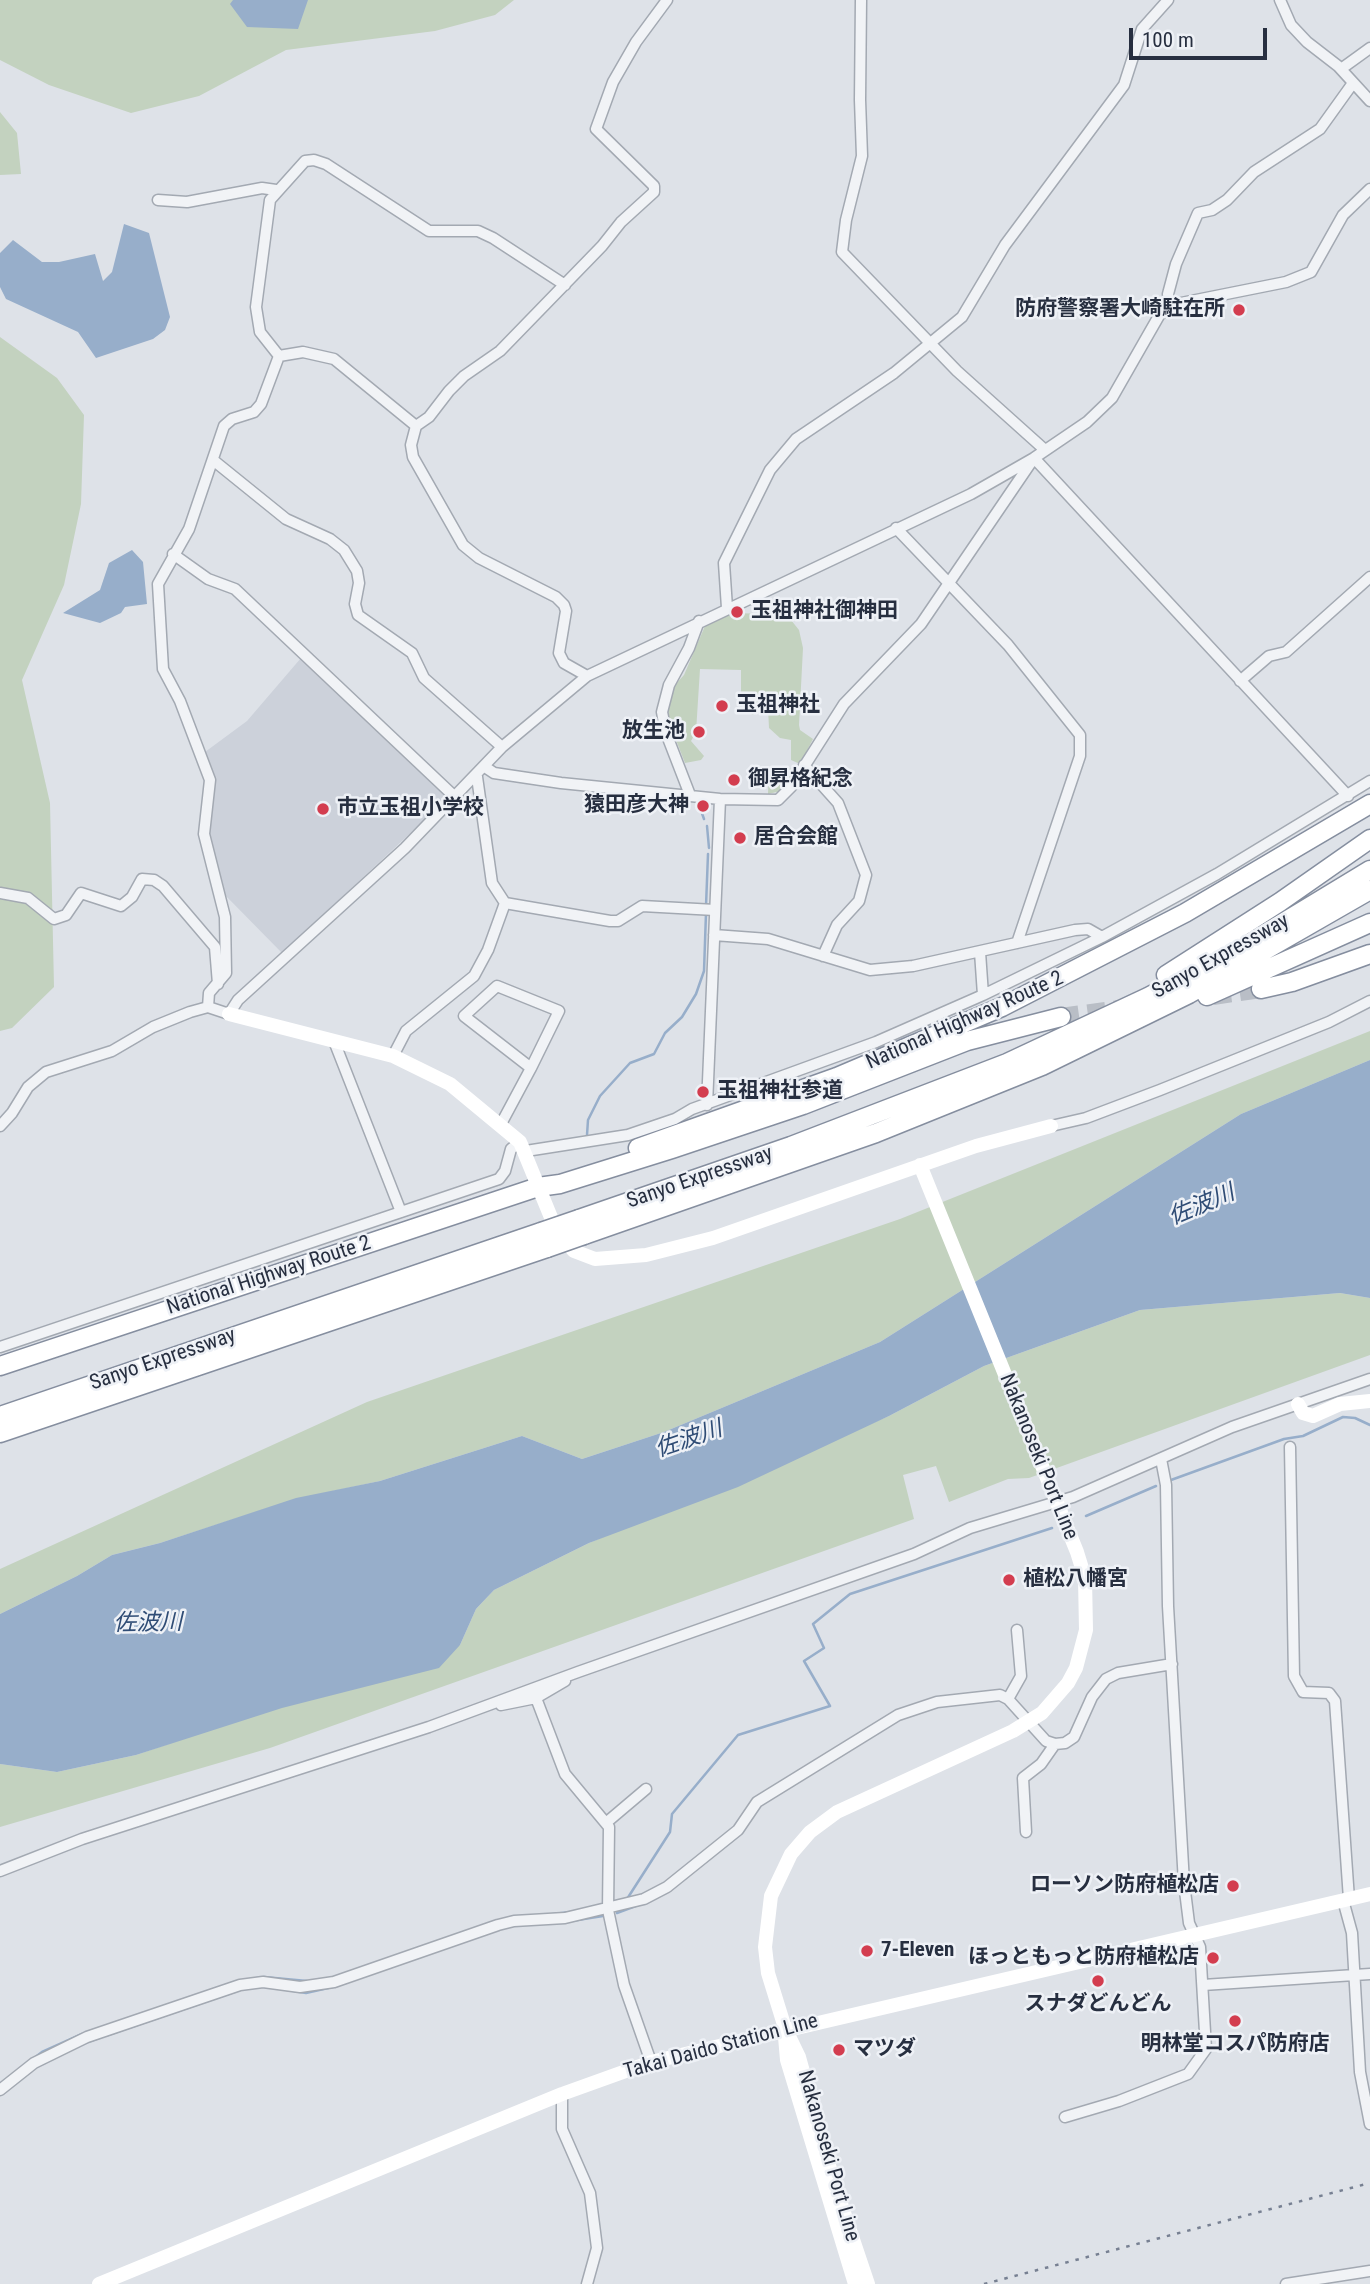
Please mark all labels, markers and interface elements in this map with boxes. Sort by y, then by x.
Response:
scale bar [1132,14,1270,58]
text: 100 m [1142,28,1194,52]
place label: 防府警察署大崎駐在所 [1015,297,1225,323]
marker: 防府警察署大崎駐在所 [1231,302,1247,318]
place label: 玉祖神社御神田 [751,599,898,625]
marker: 玉祖神社御神田 [729,604,745,620]
place label: 玉祖神社 [736,693,820,719]
marker: 玉祖神社 [714,698,730,714]
place label: 放生池 [622,719,685,745]
marker: 放生池 [691,724,707,740]
place label: 御昇格紀念 [748,767,853,793]
marker: 御昇格紀念 [726,772,742,788]
place label: 猿田彦大神 [584,793,689,819]
place label: 市立玉祖小学校 [337,796,484,822]
marker: 猿田彦大神 [695,798,711,814]
marker: 市立玉祖小学校 [315,801,331,817]
place label: 居合会館 [754,825,838,851]
marker: 居合会館 [732,830,748,846]
street label: Sanyo Expressway [1148,909,1294,1005]
street label: National Highway Route 2 [863,966,1067,1076]
place label: 玉祖神社参道 [717,1079,843,1105]
marker: 玉祖神社参道 [695,1084,711,1100]
street label: Sanyo Expressway [624,1141,776,1215]
water label: 佐波川 [1165,1180,1239,1232]
street label: National Highway Route 2 [164,1231,374,1321]
street label: Sanyo Expressway [87,1323,239,1397]
street label: Nakanoseki Port Line [993,1370,1083,1544]
water label: 佐波川 [652,1416,726,1464]
place label: 植松八幡宮 [1023,1567,1128,1593]
marker: 植松八幡宮 [1001,1572,1017,1588]
water label: 佐波川 [113,1610,183,1638]
place label: ローソン防府植松店 [1030,1873,1219,1899]
marker: ローソン防府植松店 [1225,1878,1241,1894]
place label: 7-Eleven [881,1938,954,1964]
marker: 7-Eleven [859,1943,875,1959]
place label: ほっともっと防府植松店 [968,1945,1199,1971]
marker: ほっともっと防府植松店 [1205,1950,1221,1966]
marker: スナダどんどん [1090,1973,1106,1989]
place label: スナダどんどん [1025,1992,1171,2018]
street label: Takai Daido Station Line [621,2009,821,2085]
marker: 明林堂コスパ防府店 [1227,2013,1243,2029]
place label: 明林堂コスパ防府店 [1141,2032,1329,2058]
place label: マツダ [853,2037,916,2063]
marker: マツダ [831,2042,847,2058]
street label: Nakanoseki Port Line [792,2068,864,2244]

